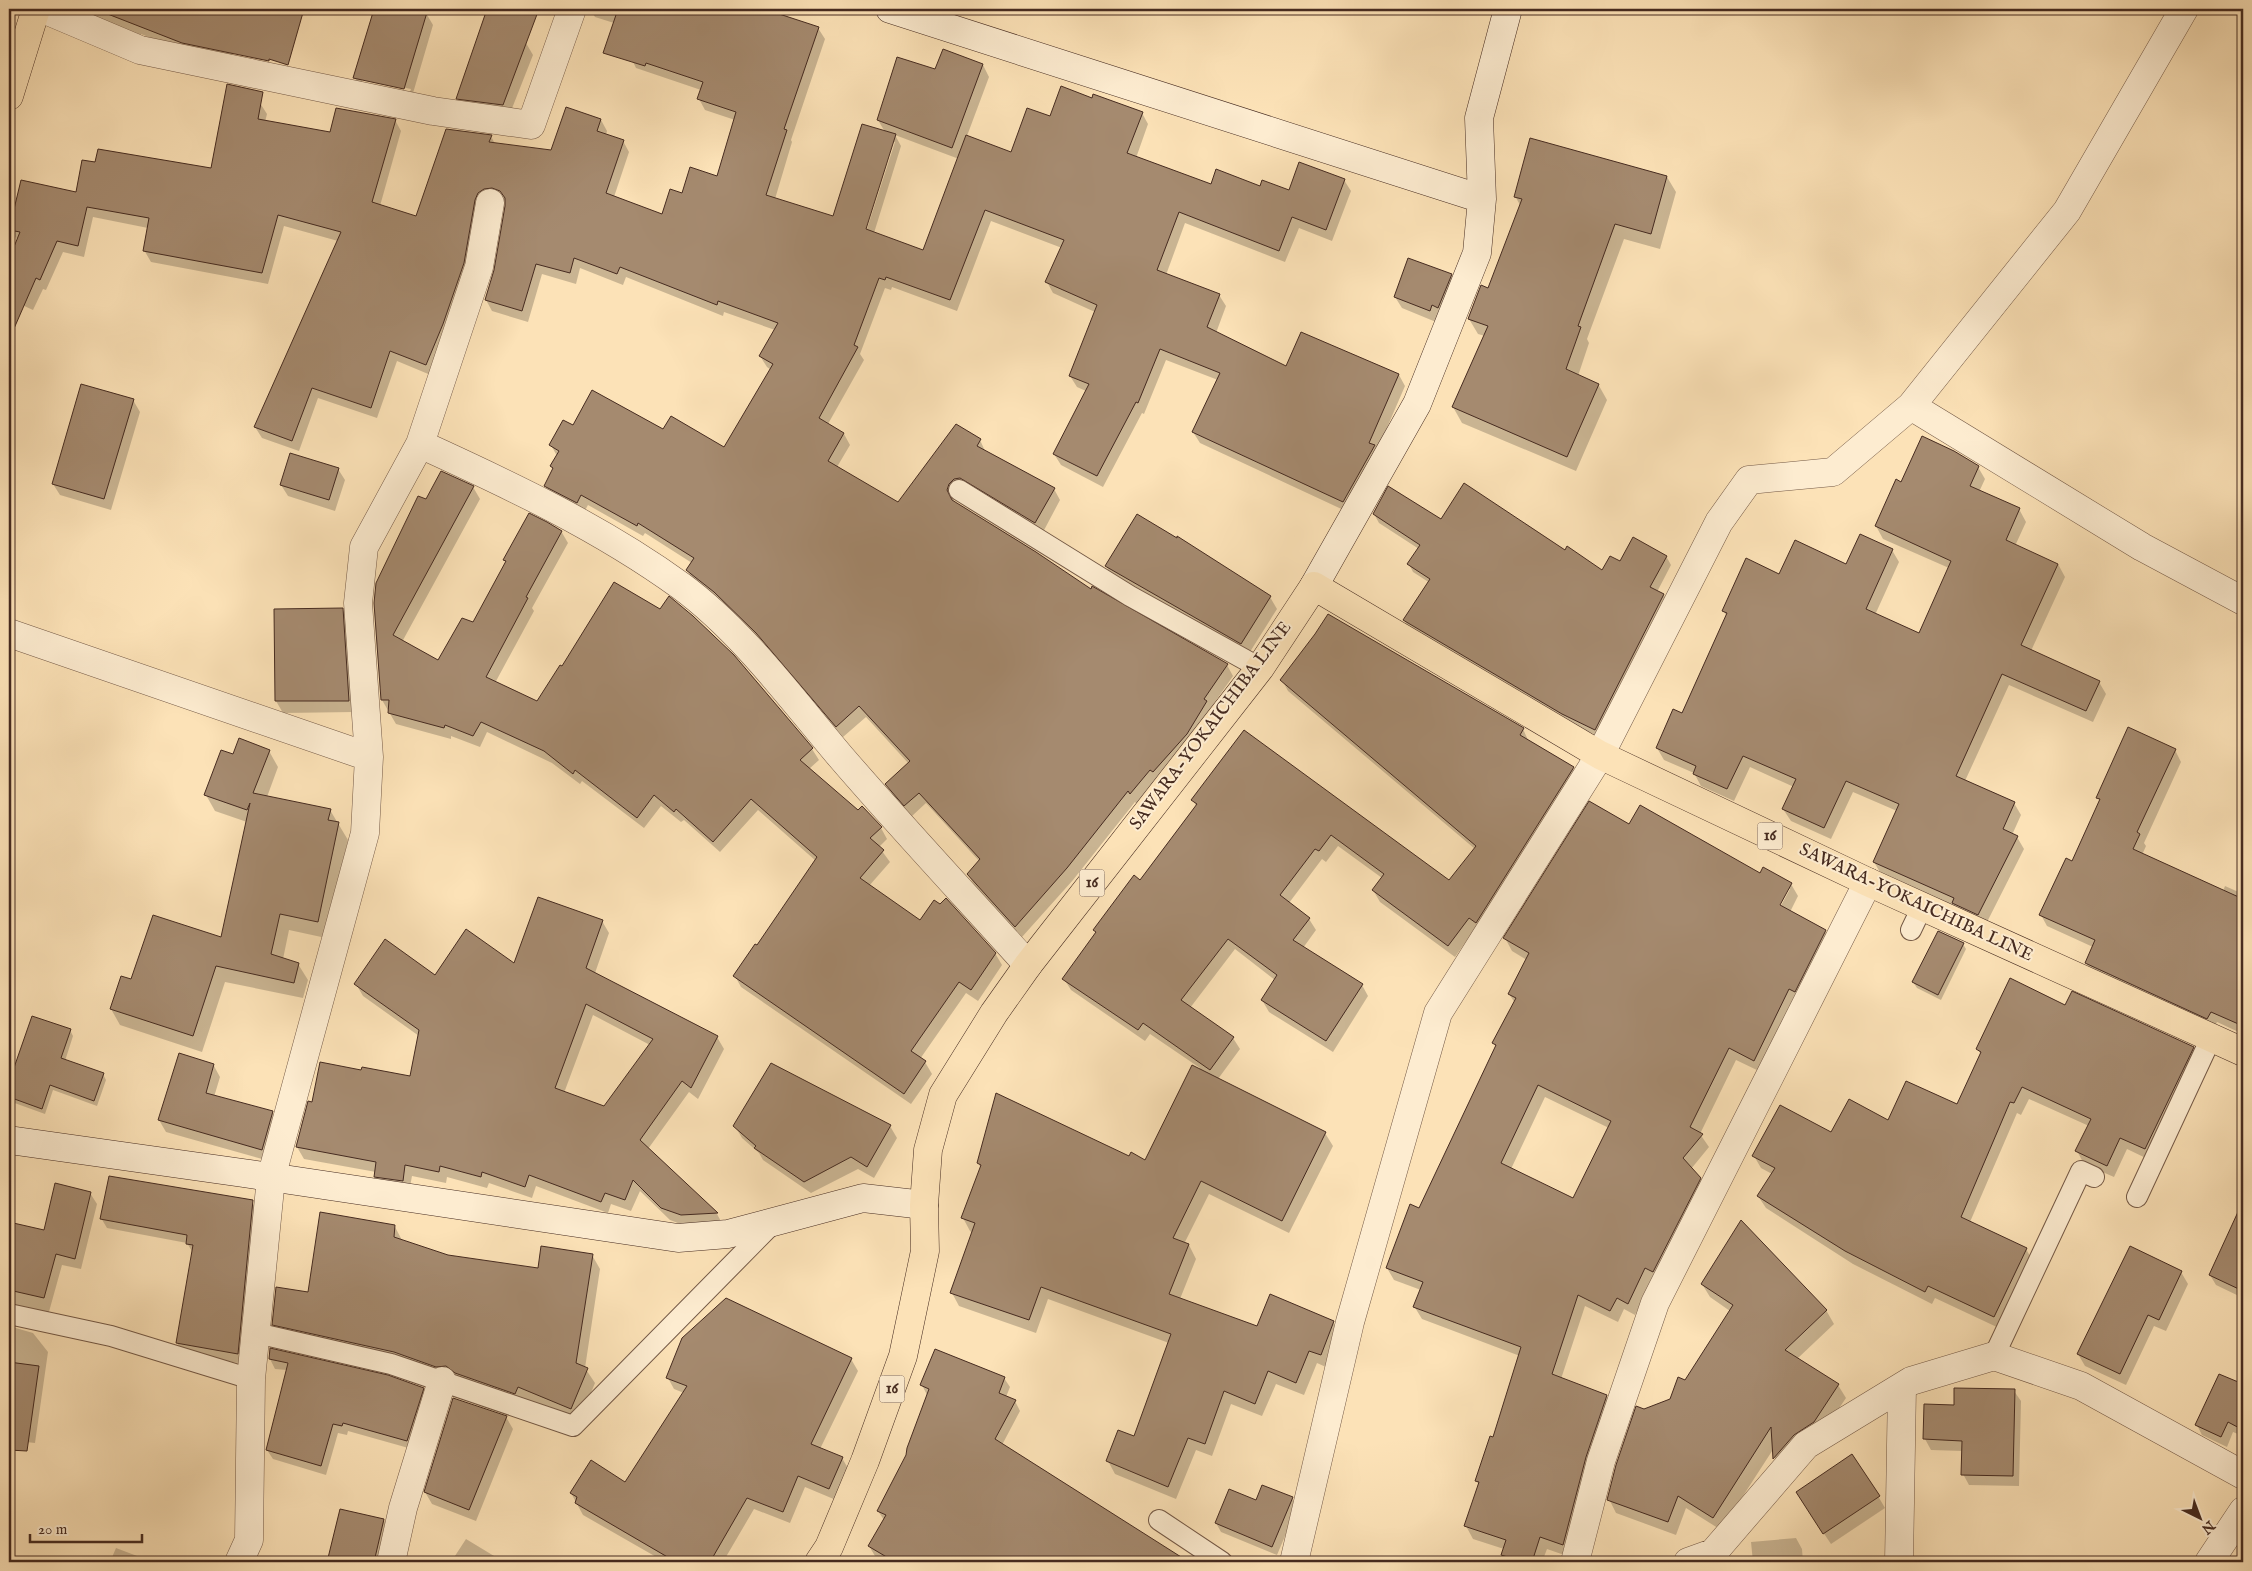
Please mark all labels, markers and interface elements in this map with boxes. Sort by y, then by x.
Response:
street label: SAWARA-YOKAICHIBA LINE [1125,617,1297,835]
road number: 16 [1758,822,1782,849]
street label: SAWARA-YOKAICHIBA LINE [1795,839,2037,967]
road number: 16 [1080,870,1104,896]
road number: 16 [880,1376,904,1402]
north arrow [2174,1494,2224,1544]
scale bar [30,1511,142,1543]
text: N [2198,1516,2219,1538]
text: 20 m [38,1520,68,1539]

